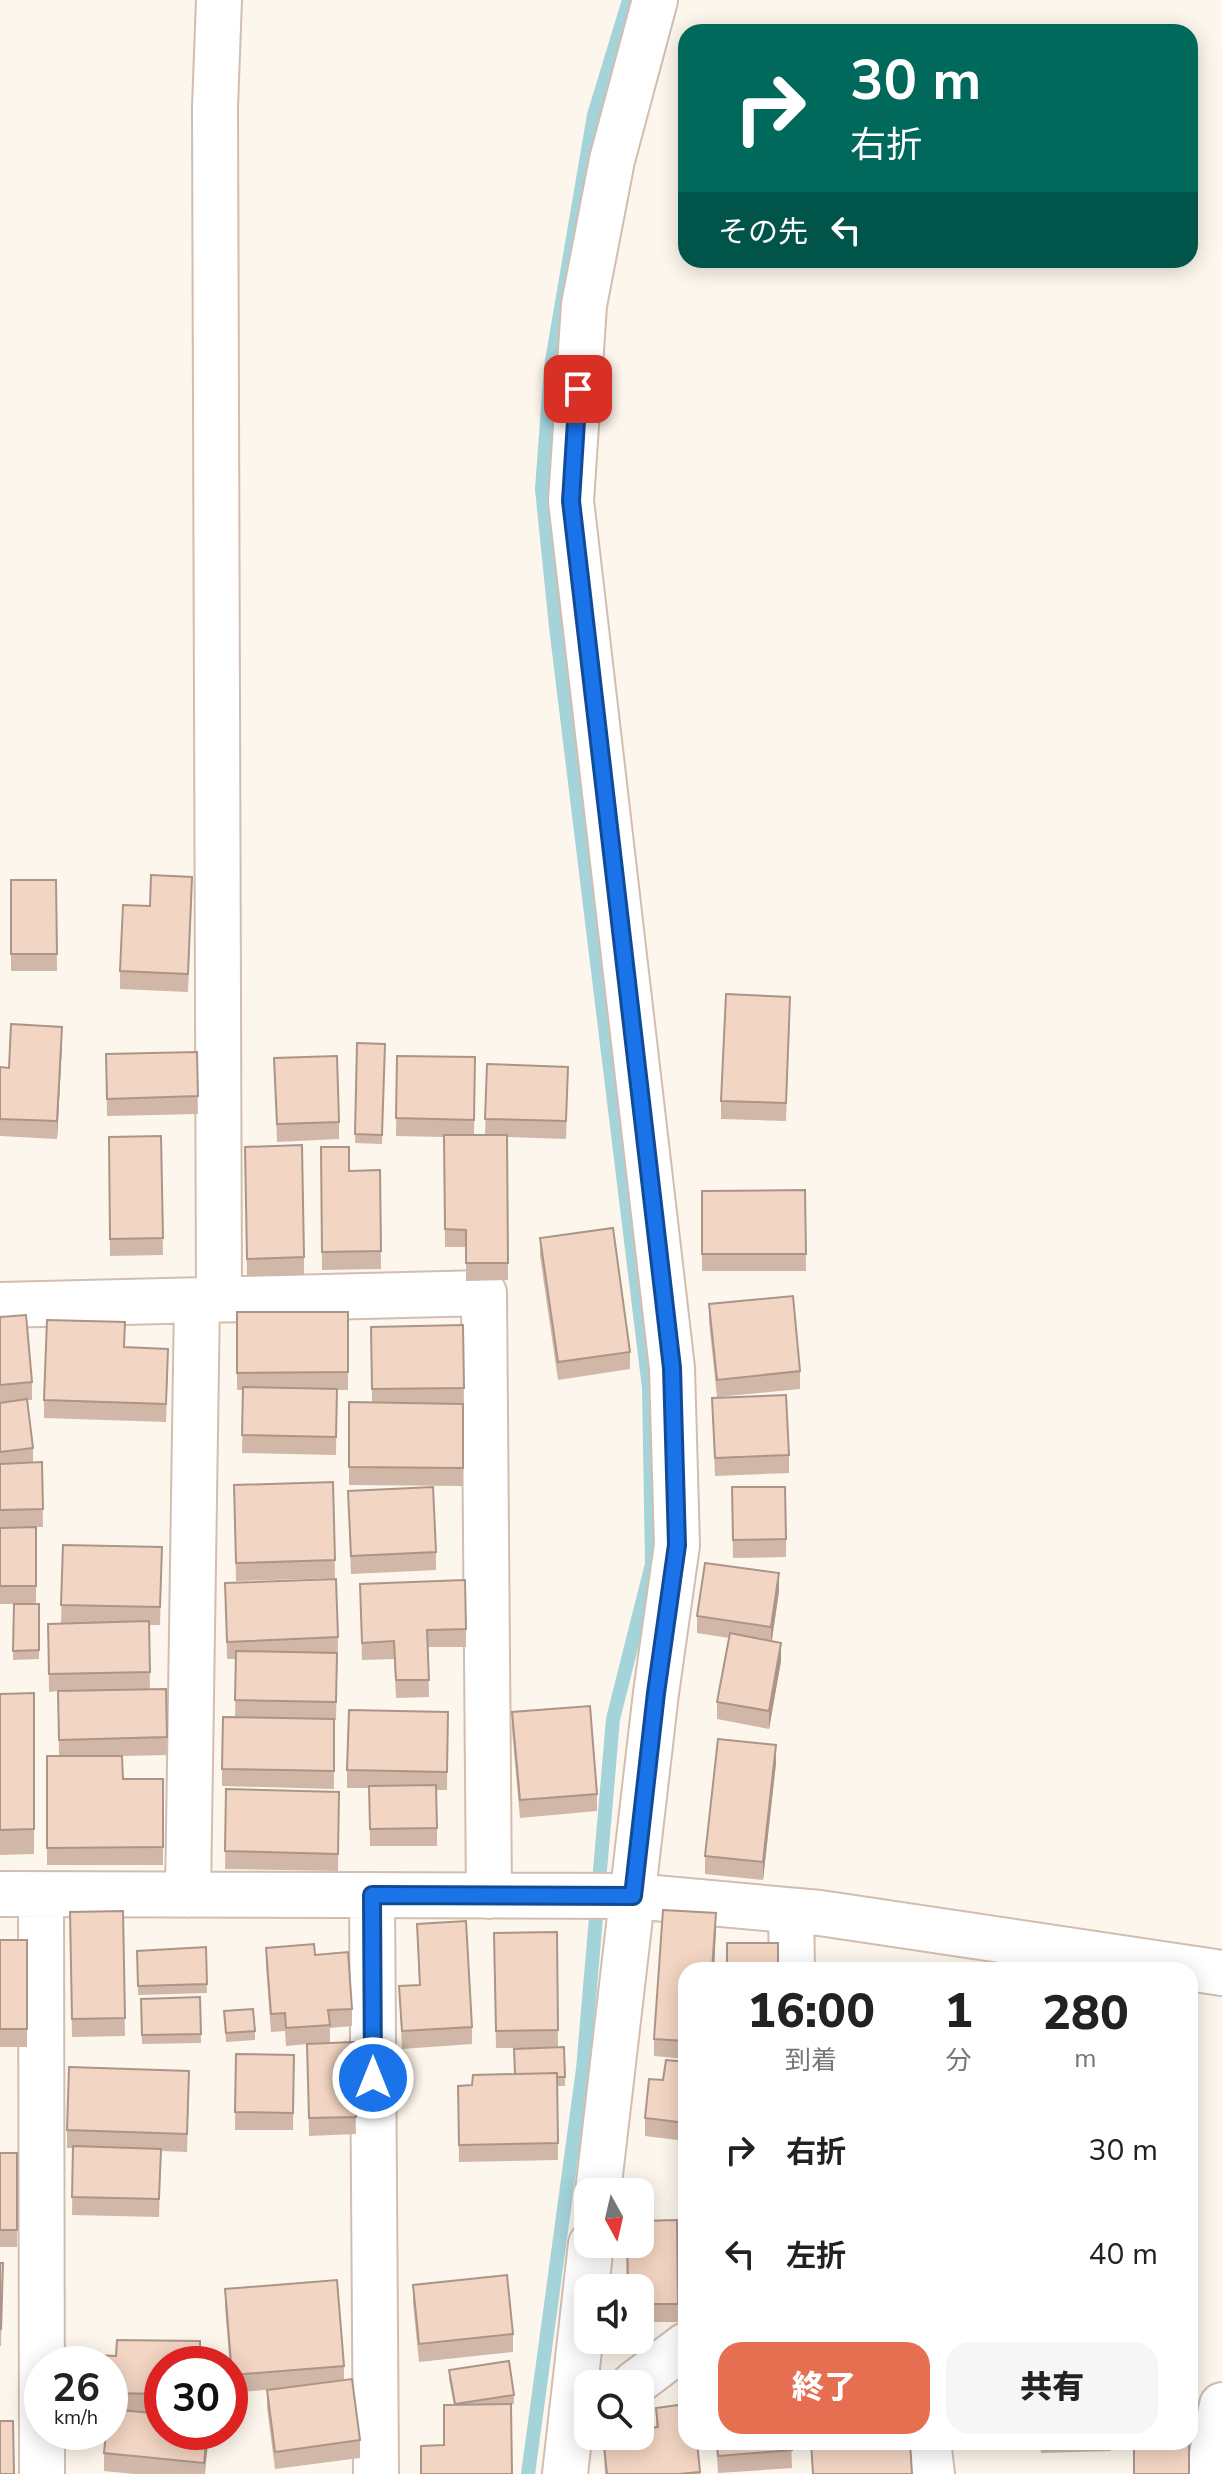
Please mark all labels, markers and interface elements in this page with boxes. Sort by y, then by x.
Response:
text: 30 m [850,42,981,119]
icon: right [718,56,822,160]
text: 右折 [850,121,922,170]
icon: left [824,208,868,252]
text: その先 [718,212,808,253]
pin [544,355,612,423]
icon: arrive [556,367,600,411]
text: 16:00 [747,1978,875,2044]
text: 1 [944,1978,973,2044]
text: 280 [1042,1980,1129,2046]
position arrow [331,2036,415,2120]
text: m [1074,2041,1097,2076]
text: 到着 [785,2043,837,2078]
text: 分 [946,2043,972,2078]
icon: right [718,2128,762,2172]
text: 30 m [1089,2130,1158,2171]
text: 右折 [786,2132,846,2173]
north arrow [574,2178,654,2258]
map controls [574,2178,654,2450]
icon: left [718,2232,762,2276]
text: 40 m [1089,2234,1158,2275]
text: 左折 [786,2236,846,2277]
button: sound [574,2274,654,2354]
button: 終了 [718,2342,930,2434]
button: 共有 [946,2342,1158,2434]
speed limit sign: 30 [144,2346,248,2450]
text: 26 [52,2361,100,2415]
button: search [574,2370,654,2450]
text: km/h [54,2404,98,2431]

